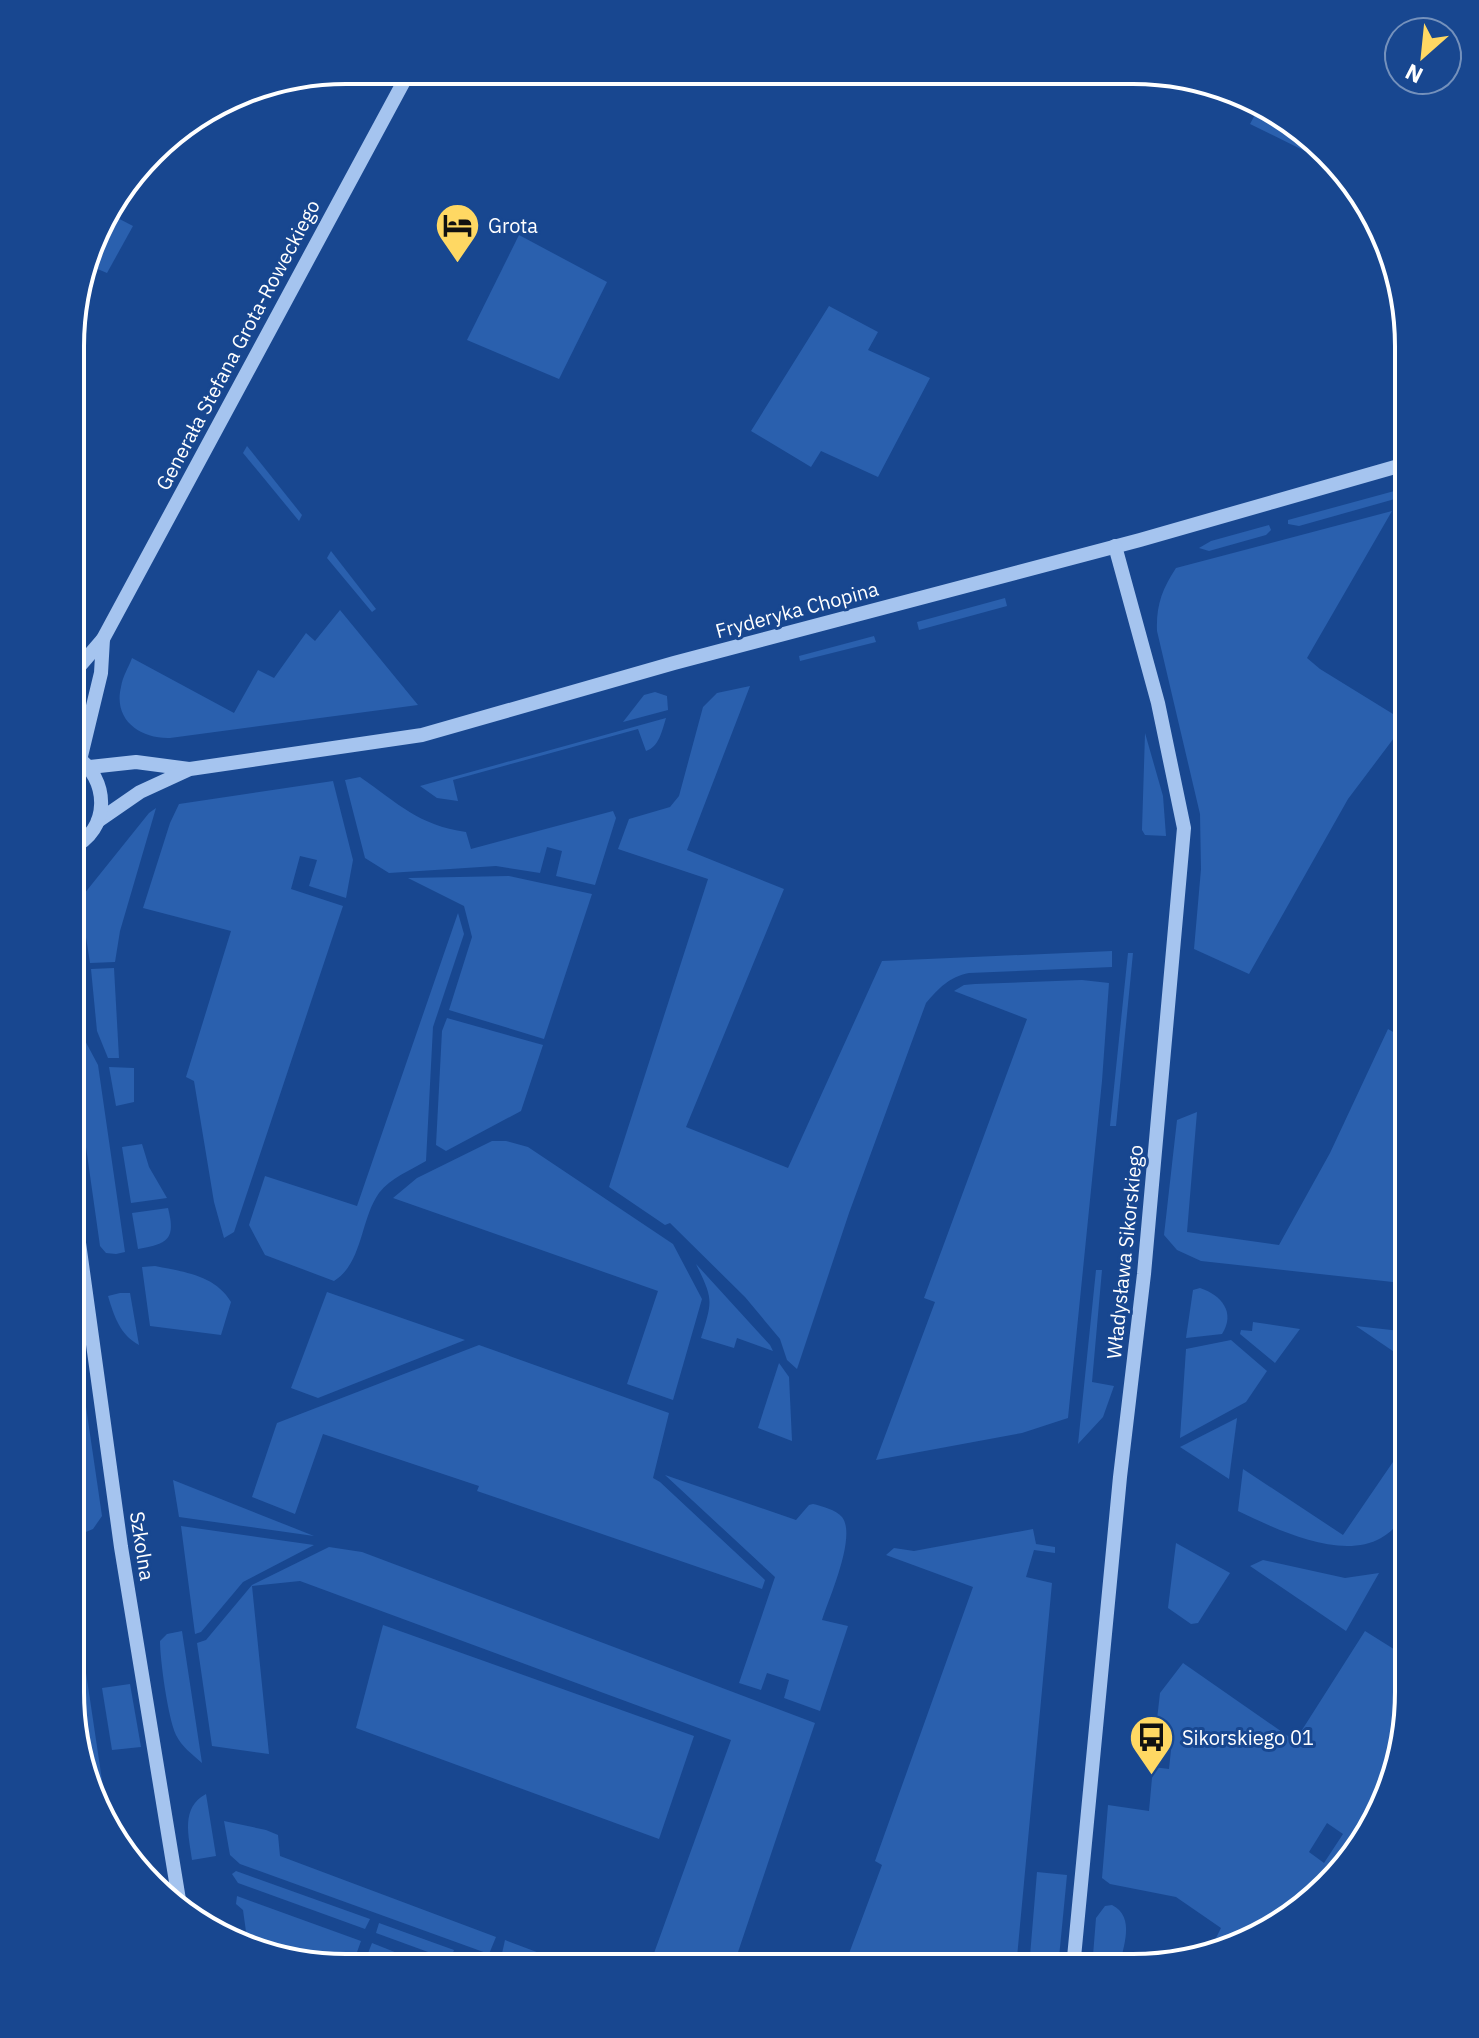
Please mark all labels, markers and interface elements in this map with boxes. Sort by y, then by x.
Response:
north arrow [1383,16,1463,96]
text: N [1400,58,1427,91]
street label: Generała Stefana Grota-Roweckiego [149,195,326,495]
hotel icon: Grota [433,202,481,265]
place label: Grota [488,212,538,239]
street label: Fryderyka Chopina [712,575,882,644]
street label: Władysława Sikorskiego [1100,1143,1149,1360]
street label: Szkolna [124,1509,161,1583]
bus stop icon: Sikorskiego 01 [1127,1714,1175,1777]
place label: Sikorskiego 01 [1182,1724,1314,1751]

